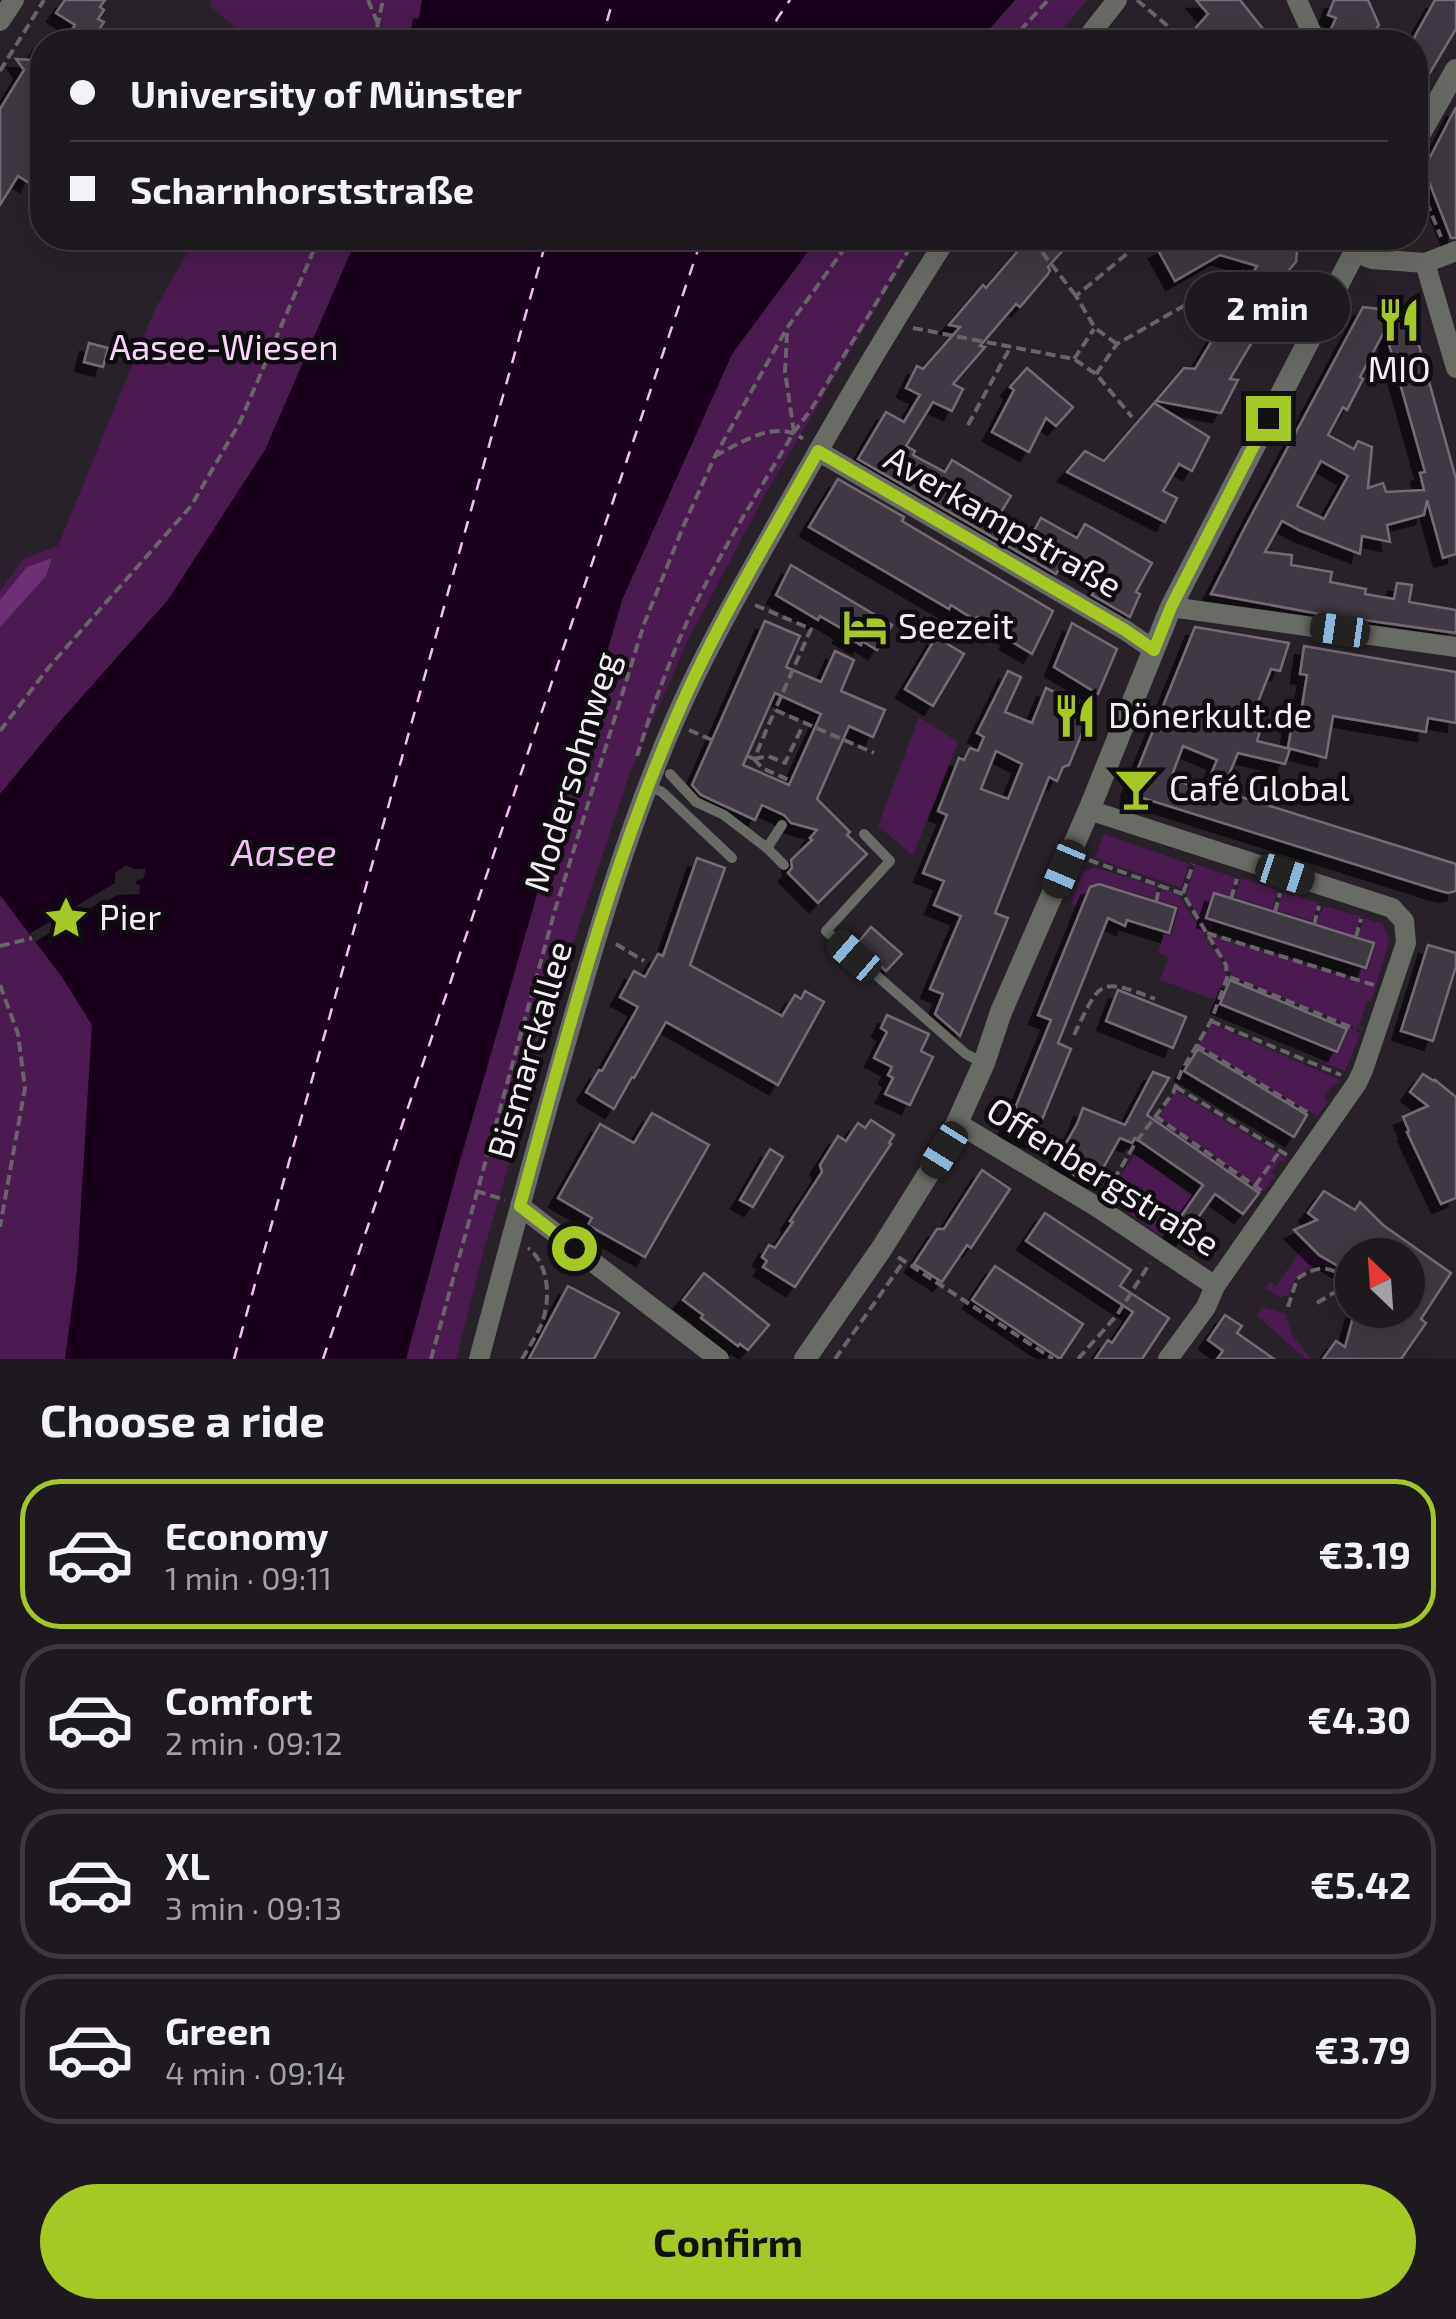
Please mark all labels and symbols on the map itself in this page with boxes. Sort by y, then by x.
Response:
callout: 2 min [1186,273,1350,343]
restaurant icon: MIO [1375,296,1423,344]
park label: Aasee-Wiesen [109,325,339,367]
place label: MIO [1367,347,1431,389]
route end [1246,396,1291,441]
street label: Averkampstraße [878,435,1130,605]
hotel icon: Seezeit [841,603,889,651]
place label: Seezeit [898,604,1014,646]
car [1308,611,1372,649]
street label: Modersohnweg [514,646,627,897]
restaurant icon: Dönerkult.de [1051,692,1099,740]
place label: Dönerkult.de [1108,693,1312,735]
bar icon: Café Global [1112,765,1160,813]
place label: Café Global [1169,766,1350,808]
water label: Aasee [229,828,337,874]
car [1038,836,1090,902]
car [1252,850,1318,898]
place icon: Pier [42,894,90,942]
place label: Pier [99,895,161,937]
car [822,925,886,987]
street label: Bismarckallee [477,936,579,1163]
street label: Offenbergstraße [980,1087,1228,1264]
car [915,1117,973,1183]
route start [552,1226,597,1271]
north arrow [1335,1238,1425,1328]

